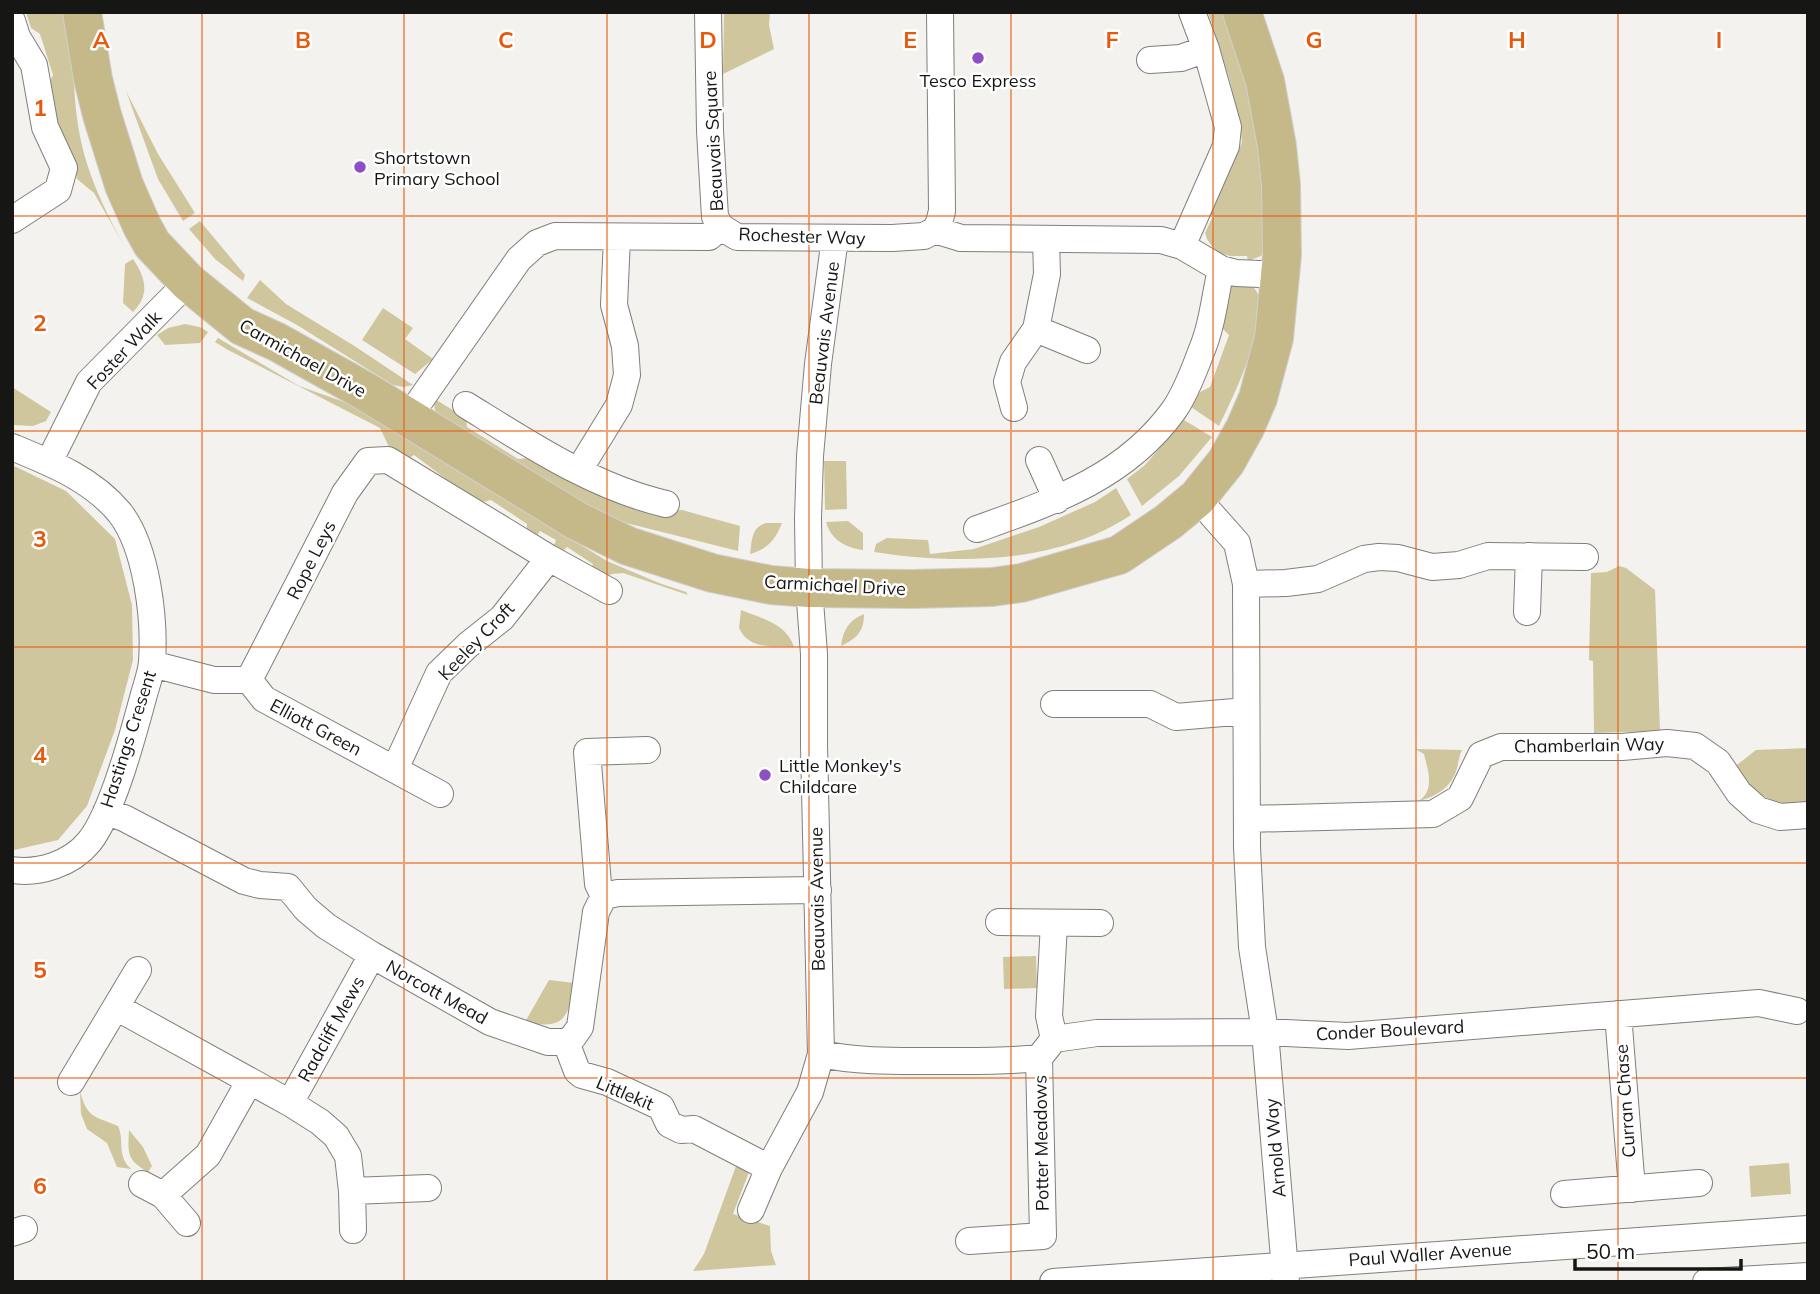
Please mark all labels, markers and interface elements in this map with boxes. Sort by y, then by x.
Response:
text: A [92,25,110,54]
text: B [295,25,311,54]
text: C [498,25,514,54]
text: D [699,25,717,54]
text: E [903,25,917,54]
text: F [1105,25,1119,54]
text: G [1305,25,1323,54]
text: H [1508,25,1526,54]
text: I [1716,25,1722,54]
marker: Tesco Express [970,50,986,66]
place label: Tesco Express [919,69,1037,92]
street label: Beauvais Square [698,70,728,212]
text: 1 [33,93,47,122]
place label: Shortstown Primary School [374,146,500,190]
marker: Shortstown Primary School [352,159,368,175]
street label: Rochester Way [738,222,866,250]
street label: Beauvais Avenue [804,260,844,406]
street label: Foster Walk [82,305,167,394]
text: 2 [33,308,47,337]
street label: Carmichael Drive [235,314,371,402]
street label: Rope Leys [281,517,341,603]
text: 3 [33,524,47,553]
street label: Carmichael Drive [764,570,906,600]
street label: Keeley Croft [433,597,519,685]
street label: Hastings Cresent [95,667,161,811]
street label: Elliott Green [266,693,366,761]
street label: Chamberlain Way [1514,732,1665,758]
text: 4 [33,740,47,769]
place label: Little Monkey's Childcare [779,754,902,798]
marker: Little Monkey's Childcare [757,767,773,783]
street label: Beauvais Avenue [804,827,830,971]
text: 5 [33,955,47,984]
street label: Norcott Mead [382,955,492,1029]
street label: Radcliff Mews [292,972,370,1086]
street label: Conder Boulevard [1315,1015,1465,1045]
street label: Curran Chase [1610,1043,1640,1159]
street label: Littlekit [593,1071,657,1115]
street label: Potter Meadows [1028,1075,1054,1211]
street label: Arnold Way [1259,1097,1291,1199]
text: 6 [33,1171,47,1200]
scale bar [1575,1228,1741,1272]
street label: Paul Waller Avenue [1348,1237,1512,1271]
text: 50 m [1586,1238,1635,1264]

